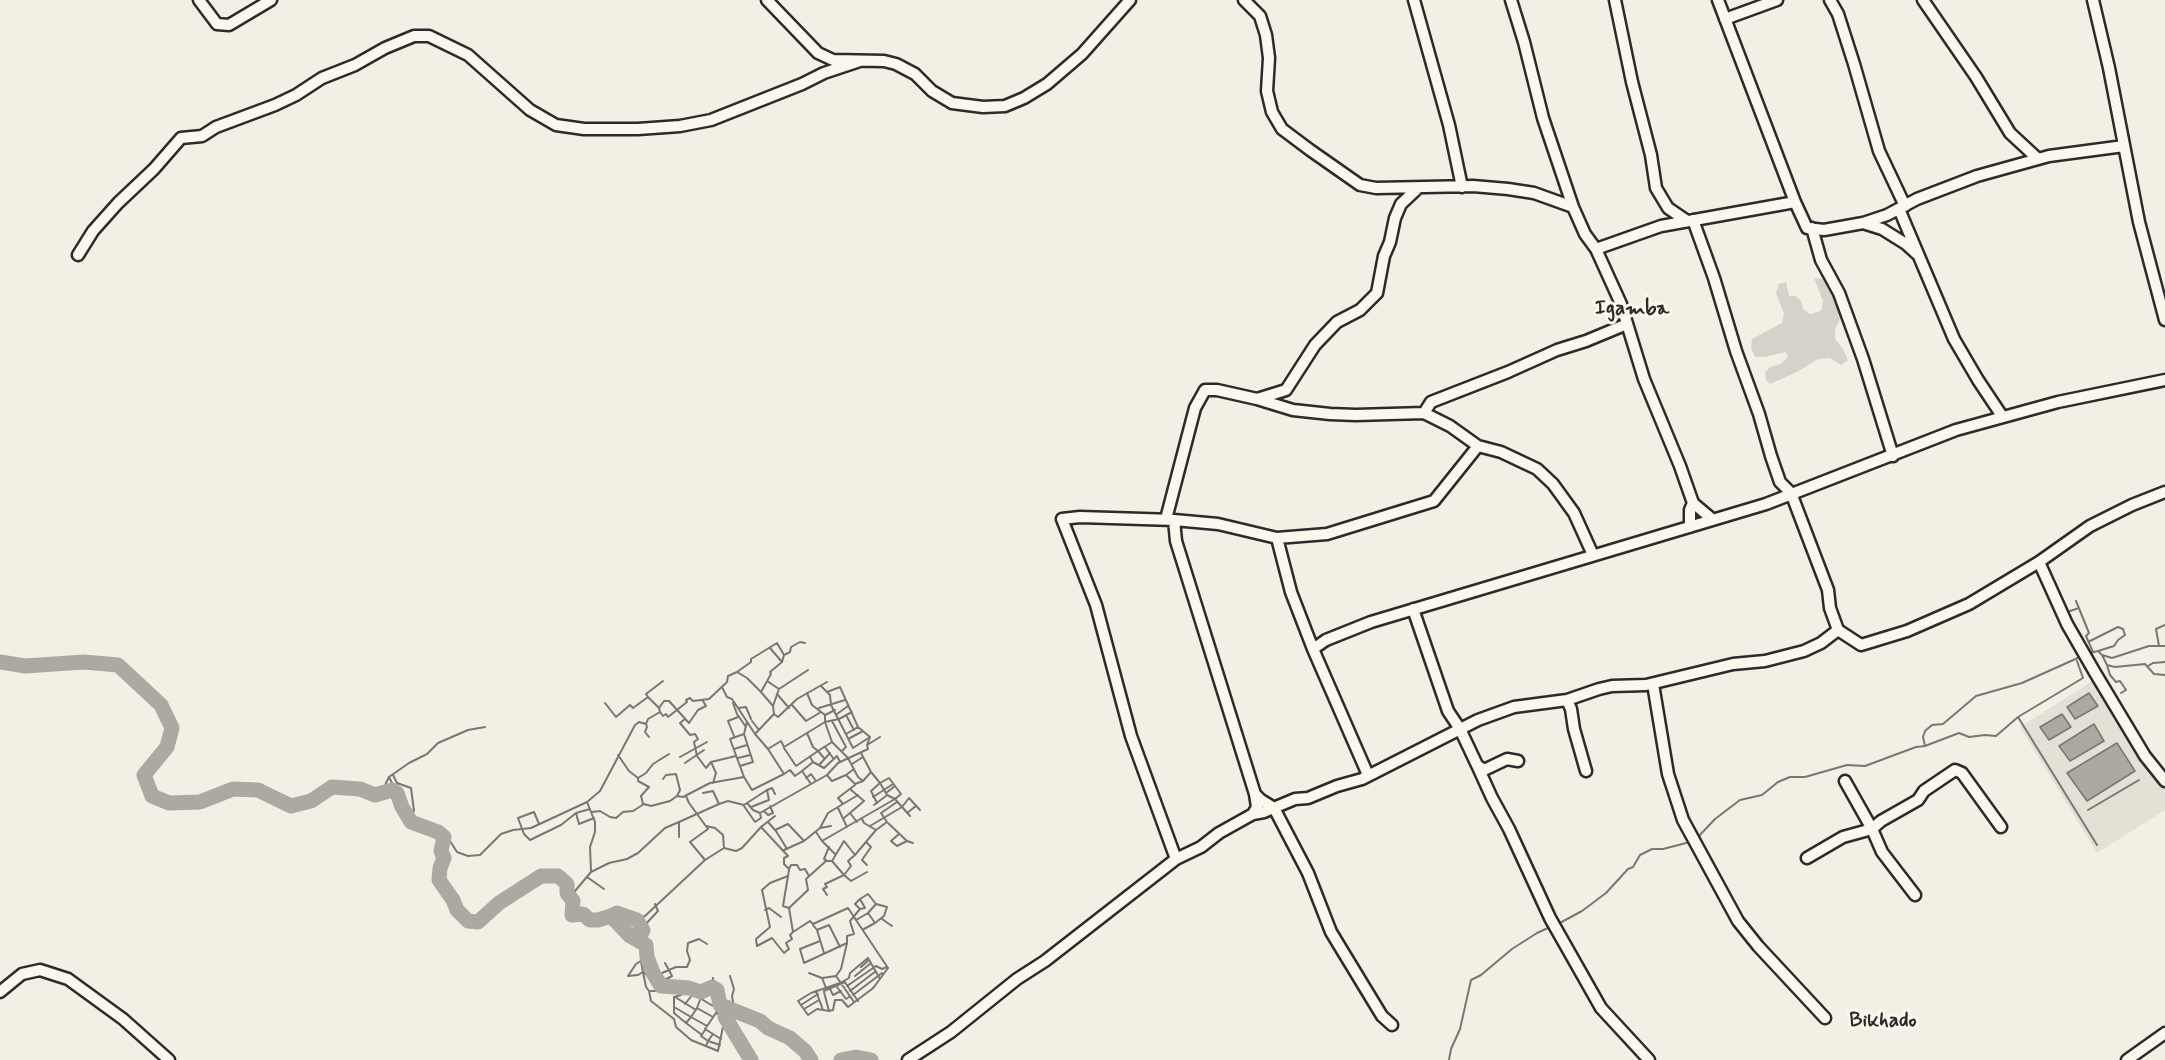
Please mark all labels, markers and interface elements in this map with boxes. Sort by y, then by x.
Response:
district label: Igamba [1595,297,1669,323]
district label: Bikhado [1849,1009,1917,1035]

